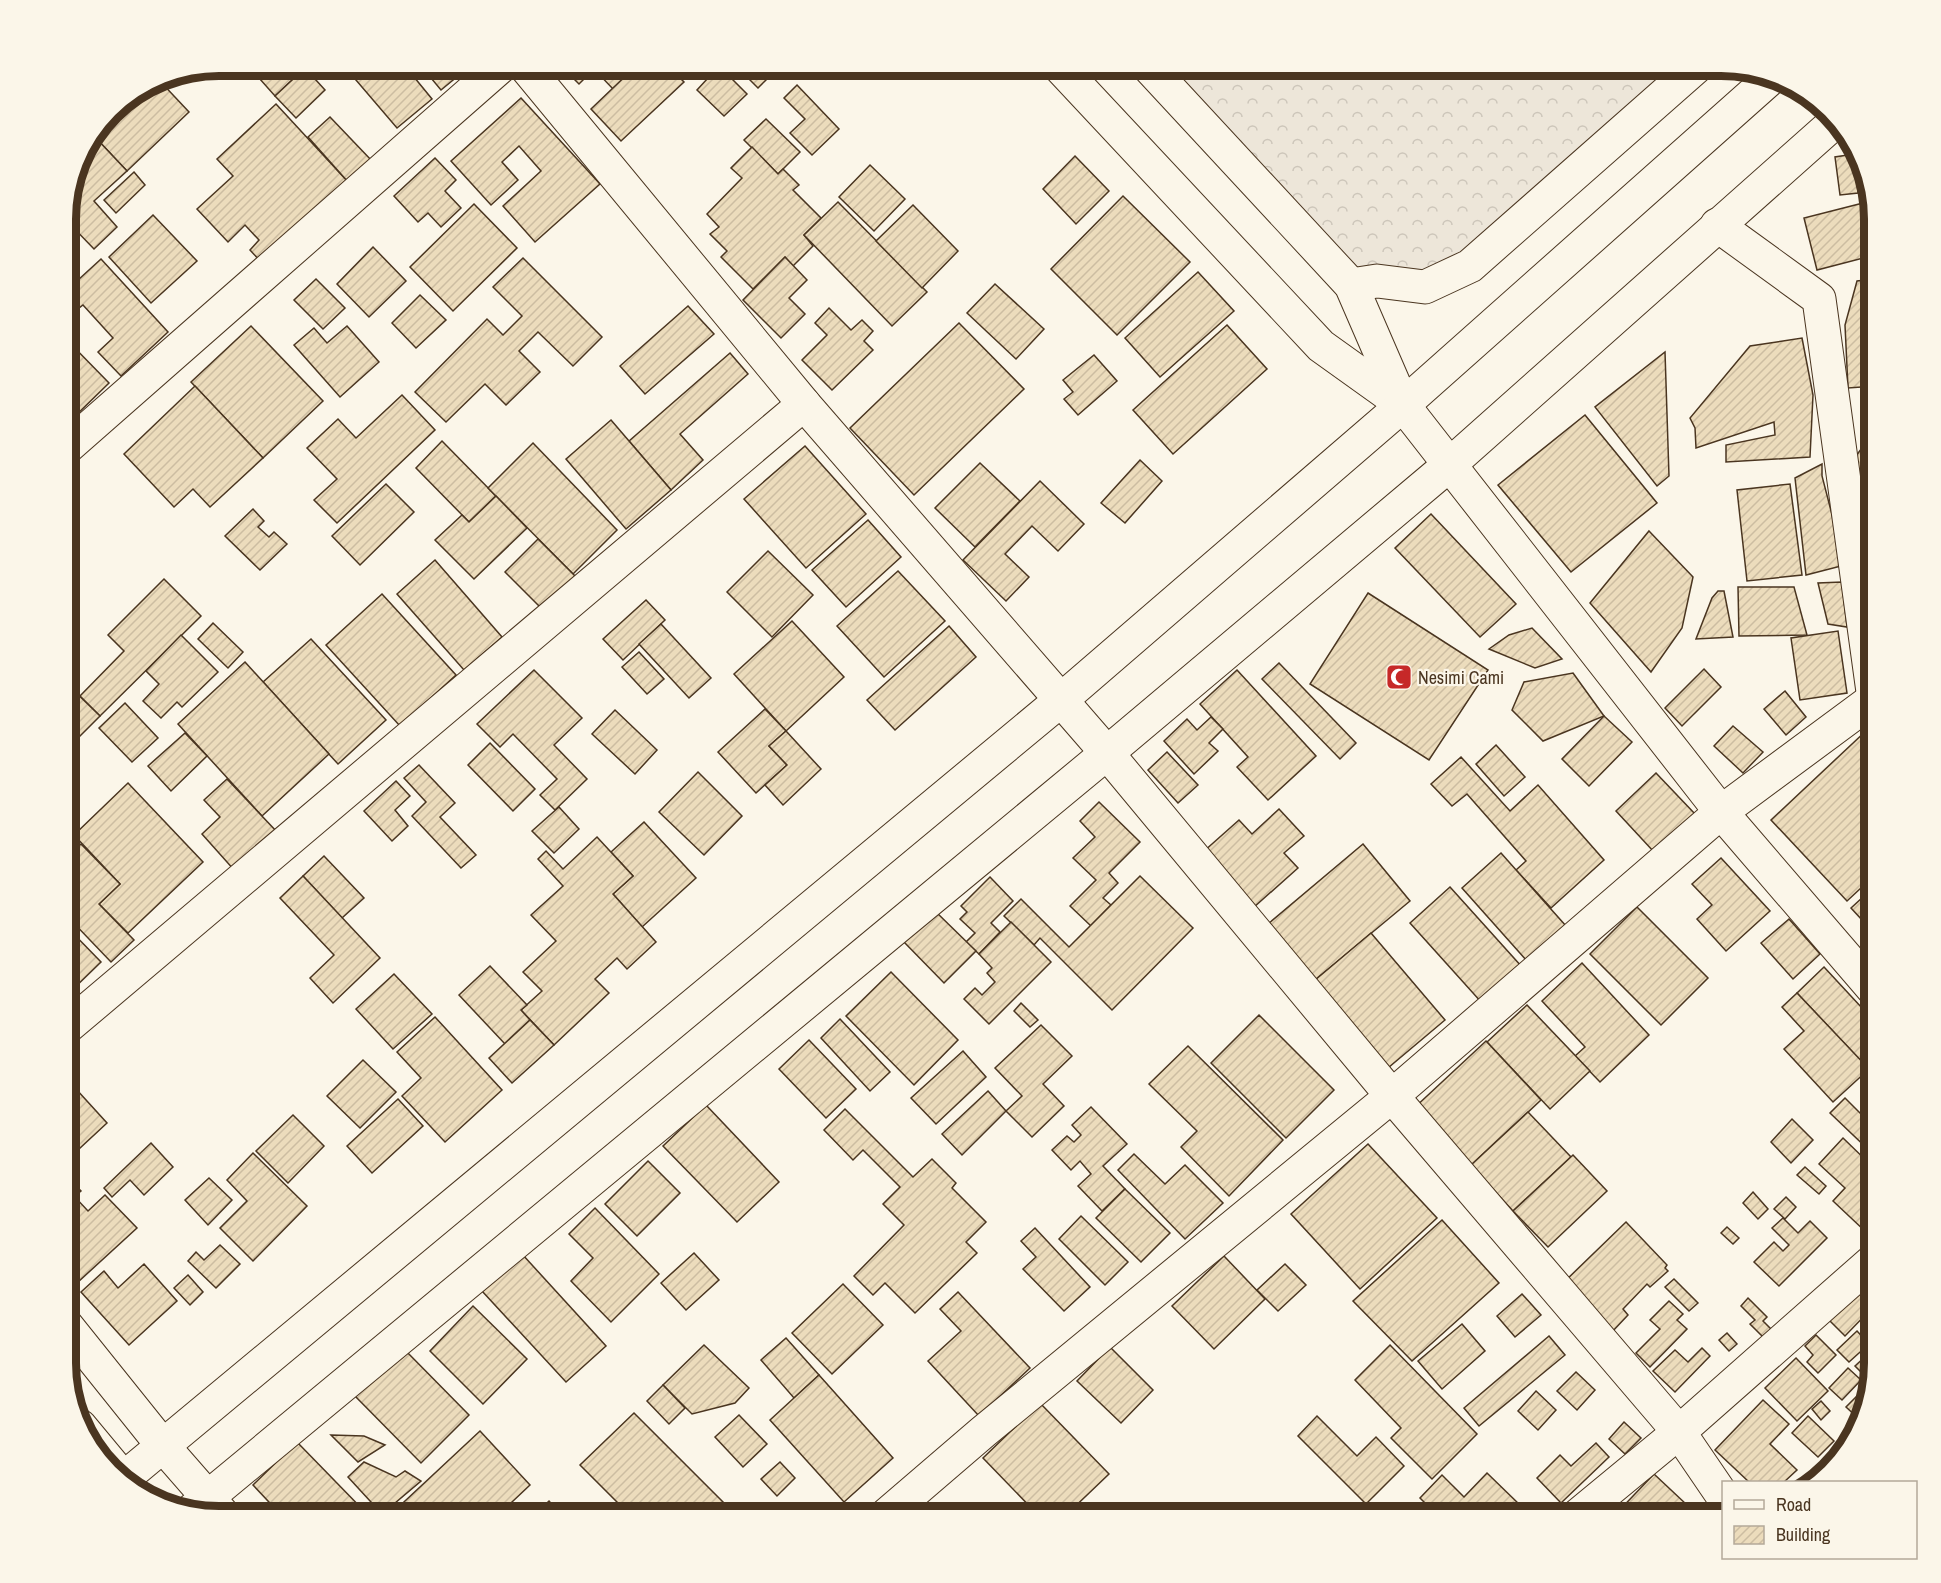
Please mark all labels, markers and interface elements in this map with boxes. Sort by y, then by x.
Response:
mosque icon: Nesimi Cami [1384,662,1414,692]
place label: Nesimi Cami [1418,665,1504,690]
legend [1722,1481,1917,1559]
text: Road [1776,1492,1811,1517]
text: Building [1776,1522,1831,1547]

